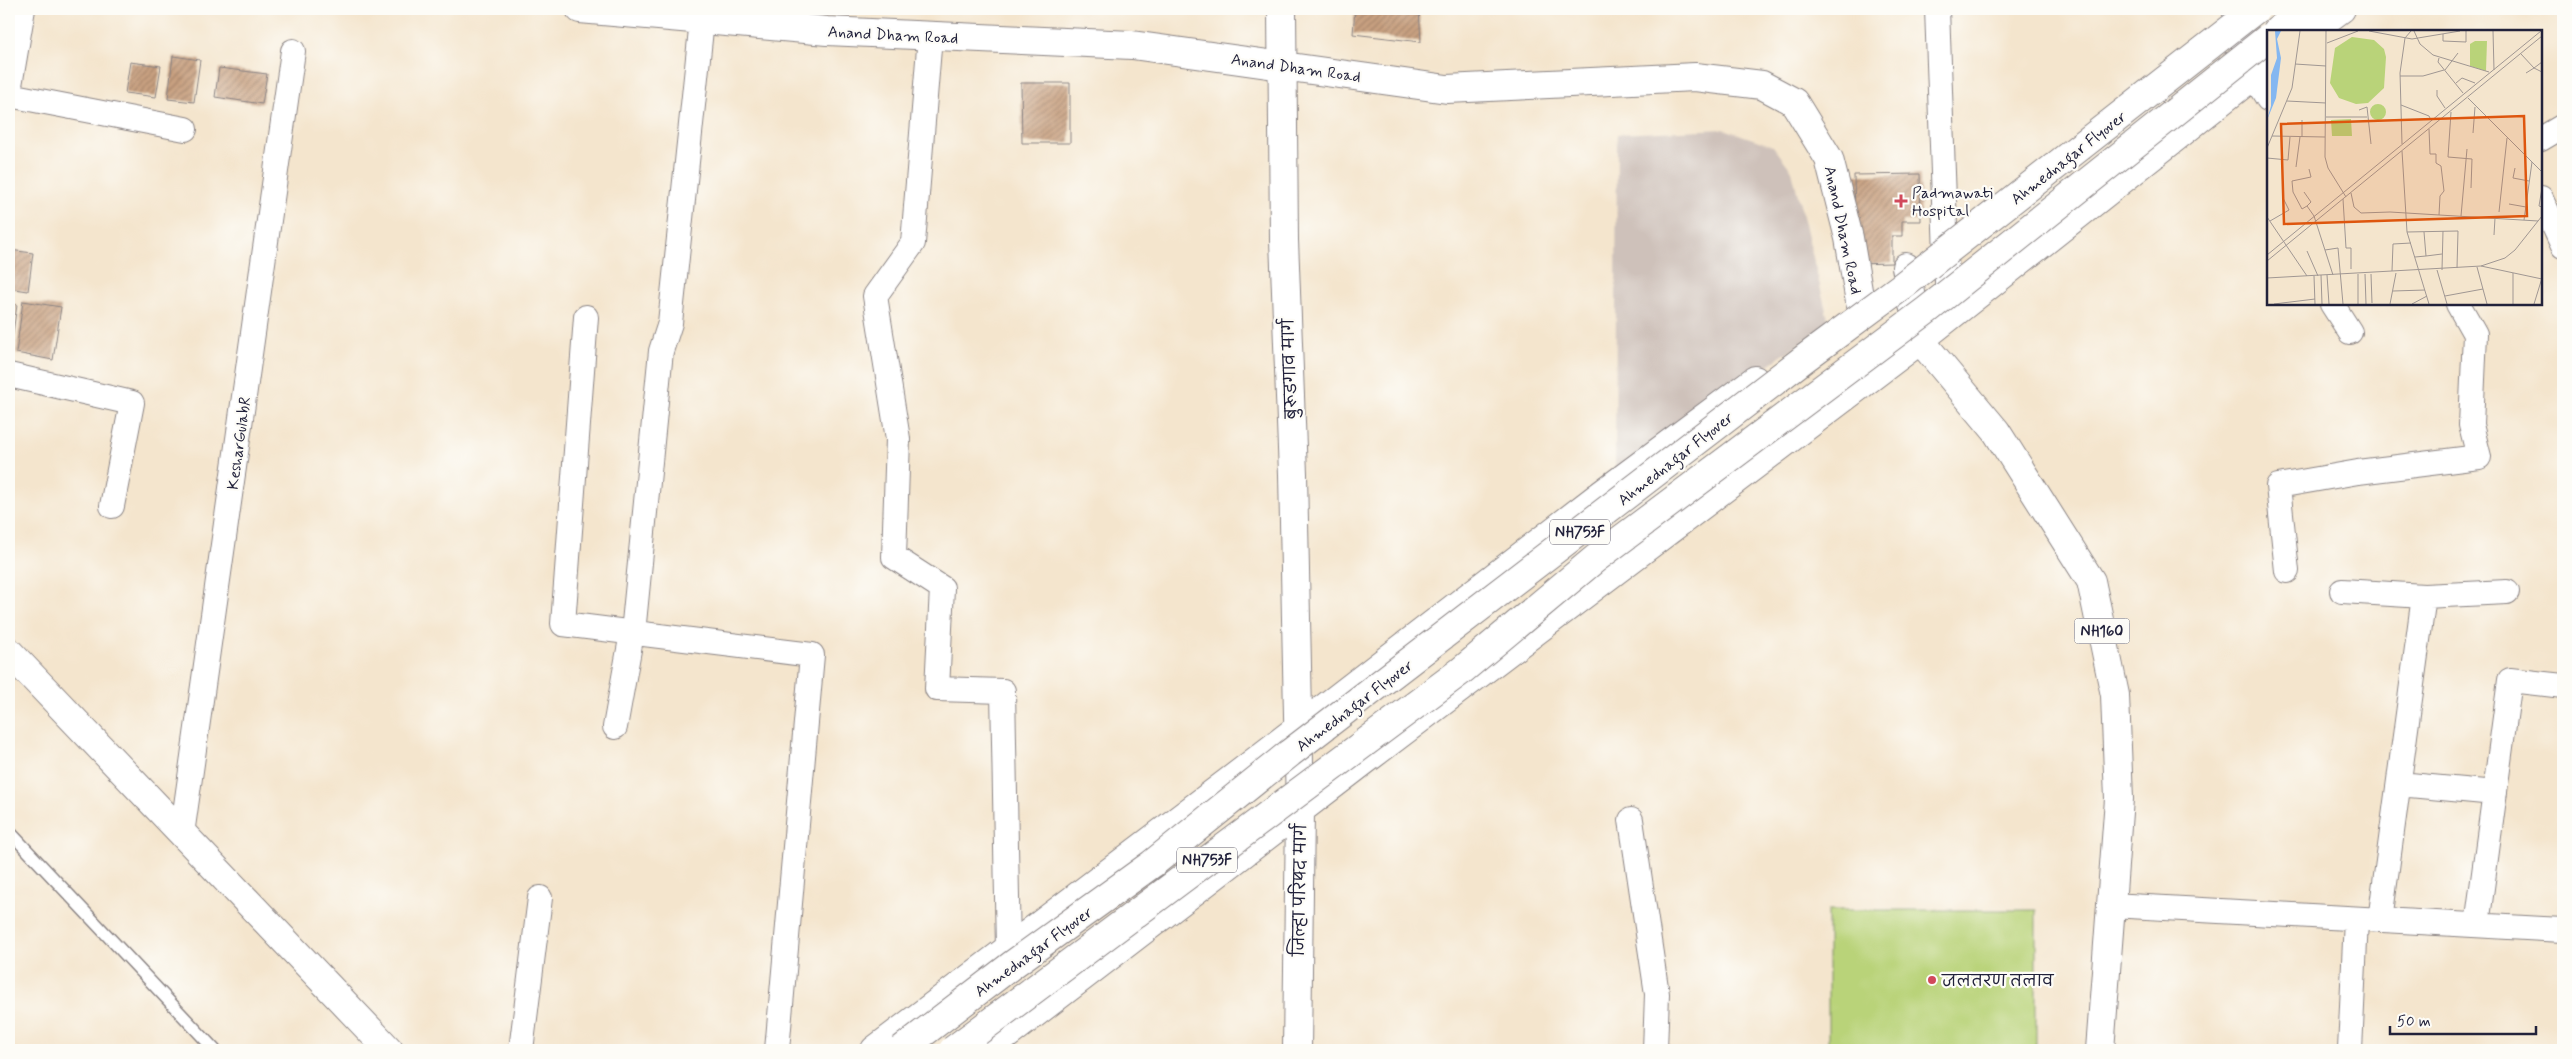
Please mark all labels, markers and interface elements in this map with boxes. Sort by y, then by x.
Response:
street label: Anand Dham Road [827,22,959,49]
inset map [2267,30,2542,305]
street label: Anand Dham Road [1230,49,1362,88]
street label: Ahmednagar Flyover [2007,106,2132,211]
street label: Anand Dham Road [1819,164,1866,296]
place label: Padmawati Hospital [1912,183,1993,222]
marker: Padmawati Hospital [1894,194,1908,208]
street label: बुरूडगाव मार्ग [1276,317,1303,420]
street label: KesharGulabR [223,395,256,491]
street label: Ahmednagar Flyover [1614,407,1739,512]
road number: NH753F [1550,520,1610,544]
road number: NH160 [2074,618,2130,644]
street label: Ahmednagar Flyover [1292,655,1418,758]
street label: जिल्हा परिषद मार्ग [1287,822,1312,957]
road number: NH753F [1177,848,1237,872]
street label: Ahmednagar Flyover [971,902,1098,1003]
place label: जलतरण तलाव [1941,971,2054,992]
marker: जलतरण तलाव [1926,974,1938,986]
scale bar [2390,1004,2536,1036]
text: 50 m [2397,1012,2431,1032]

